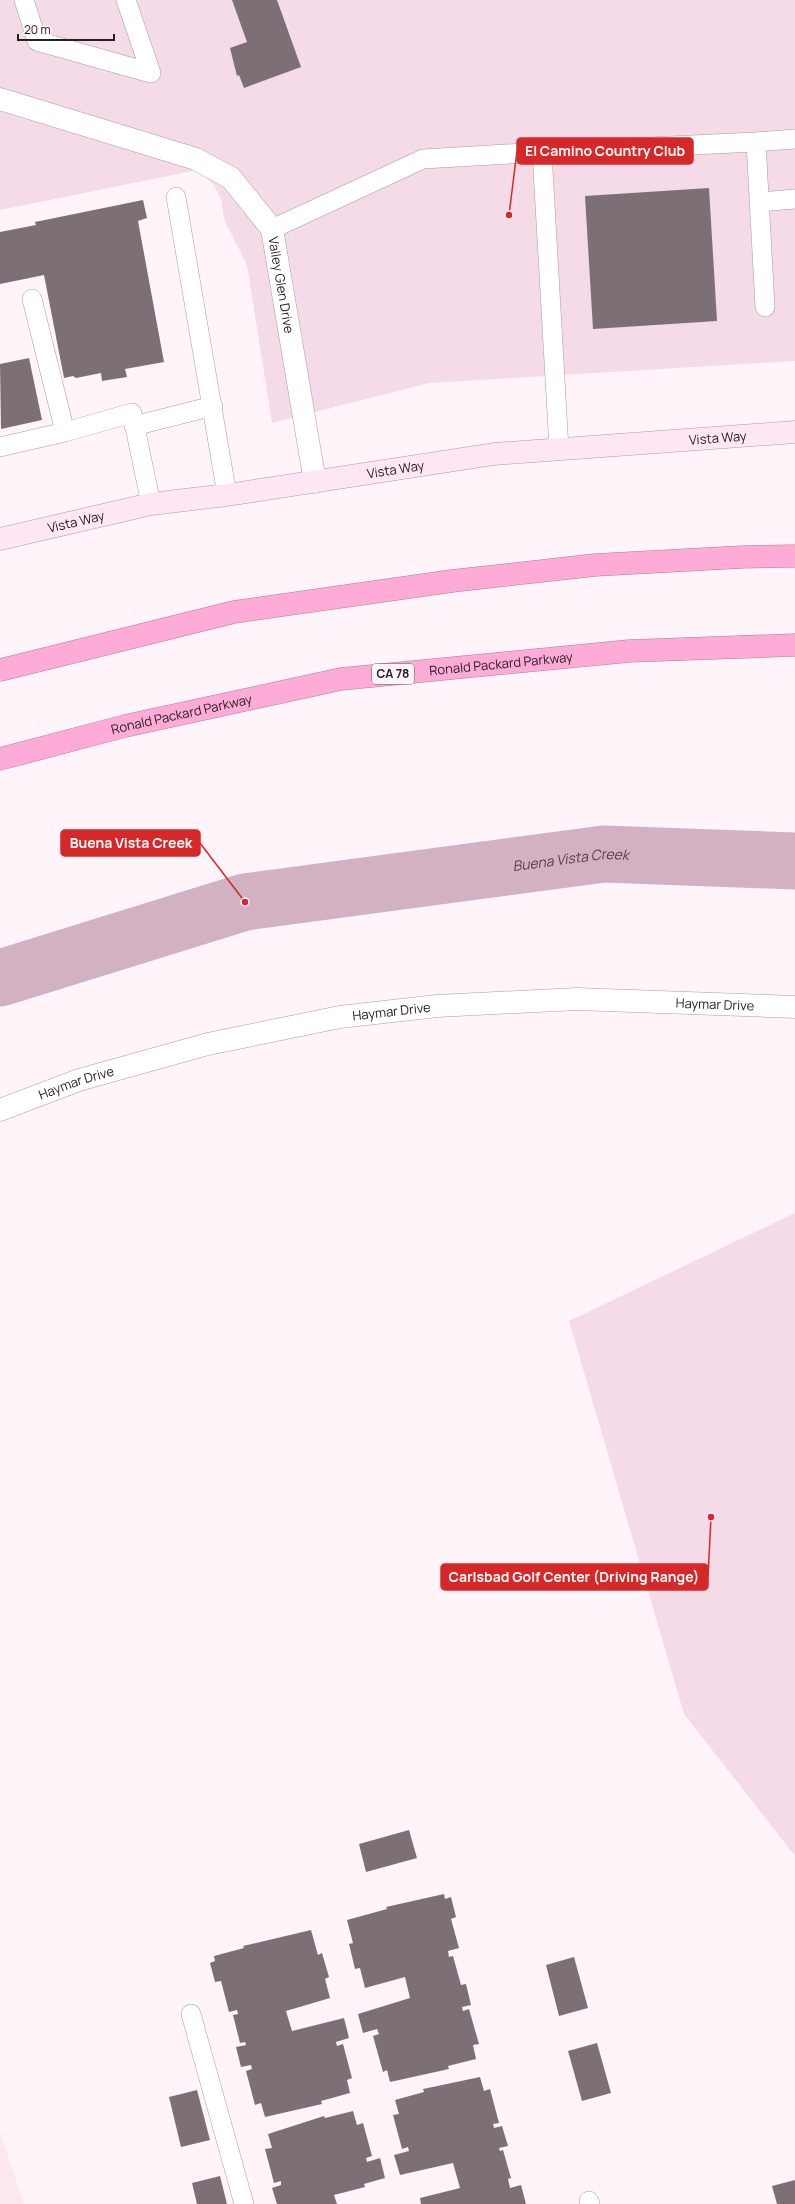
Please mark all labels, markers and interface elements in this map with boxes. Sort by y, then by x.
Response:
scale bar [18,16,114,42]
text: 20 m [24,21,51,38]
callout: El Camino Country Club [517,138,693,164]
text: El Camino Country Club [525,141,685,160]
street label: Valley Glen Drive [264,235,299,335]
street label: Vista Way [688,427,747,449]
street label: Vista Way [366,456,426,482]
street label: Vista Way [46,506,106,537]
street label: Ronald Packard Parkway [428,648,574,679]
road number: CA 78 [372,664,414,684]
street label: Ronald Packard Parkway [109,690,254,738]
callout: Buena Vista Creek [61,830,200,856]
text: Buena Vista Creek [70,833,193,852]
water label: Buena Vista Creek [511,844,631,875]
street label: Haymar Drive [675,994,755,1015]
street label: Haymar Drive [351,998,432,1025]
street label: Haymar Drive [36,1062,116,1104]
callout: Carlsbad Golf Center (Driving Range) [441,1564,708,1590]
text: Carlsbad Golf Center (Driving Range) [449,1567,699,1586]

